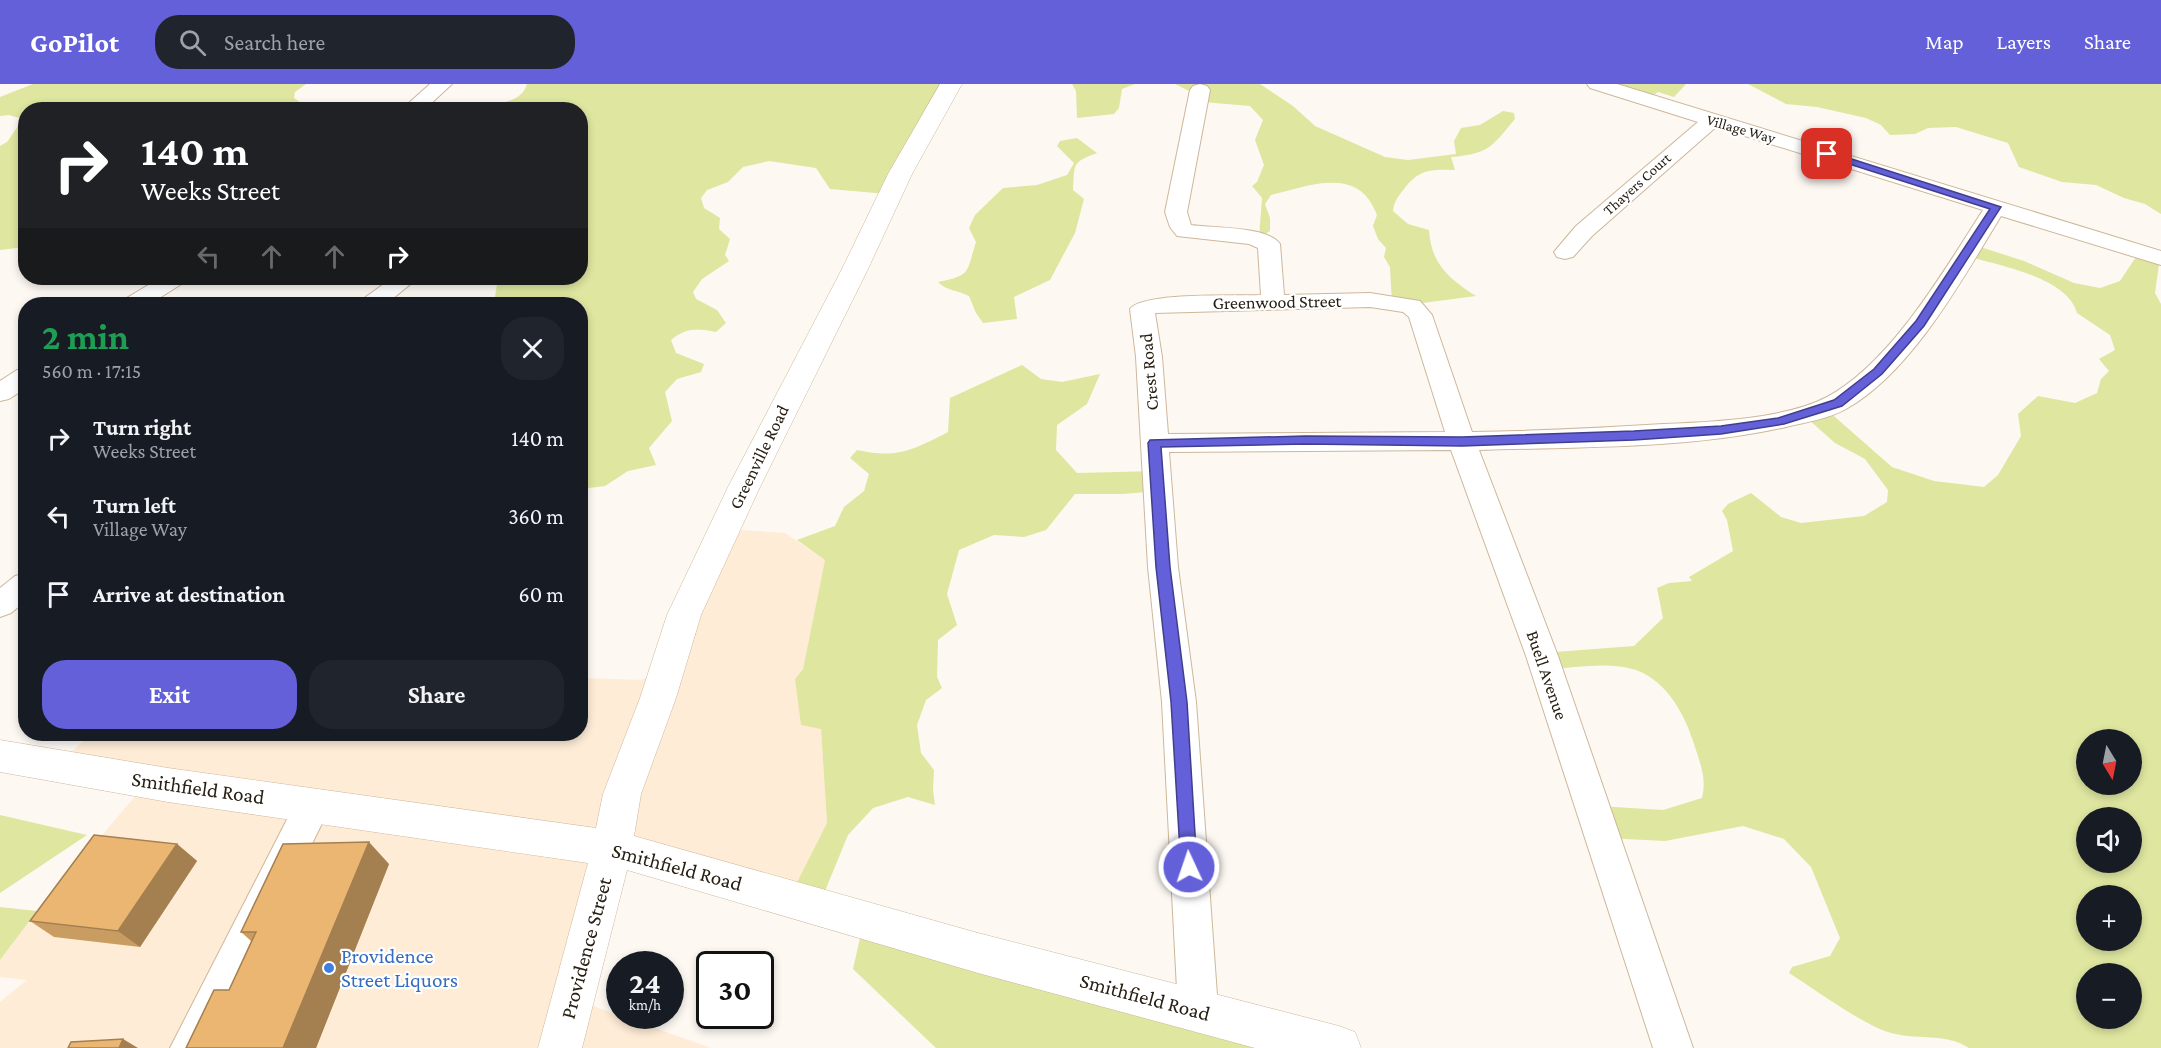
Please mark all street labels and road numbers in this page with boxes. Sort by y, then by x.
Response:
street label: Village Way [1705,112,1777,147]
street label: Thayers Court [1600,149,1675,219]
street label: Greenwood Street [1212,291,1343,313]
street label: Crest Road [1136,332,1162,411]
street label: Greenville Road [725,401,793,512]
street label: Buell Avenue [1522,628,1572,722]
street label: Smithfield Road [130,767,266,809]
street label: Smithfield Road [609,838,745,896]
street label: Providence Street [556,874,617,1021]
street label: Smithfield Road [1077,968,1213,1026]

